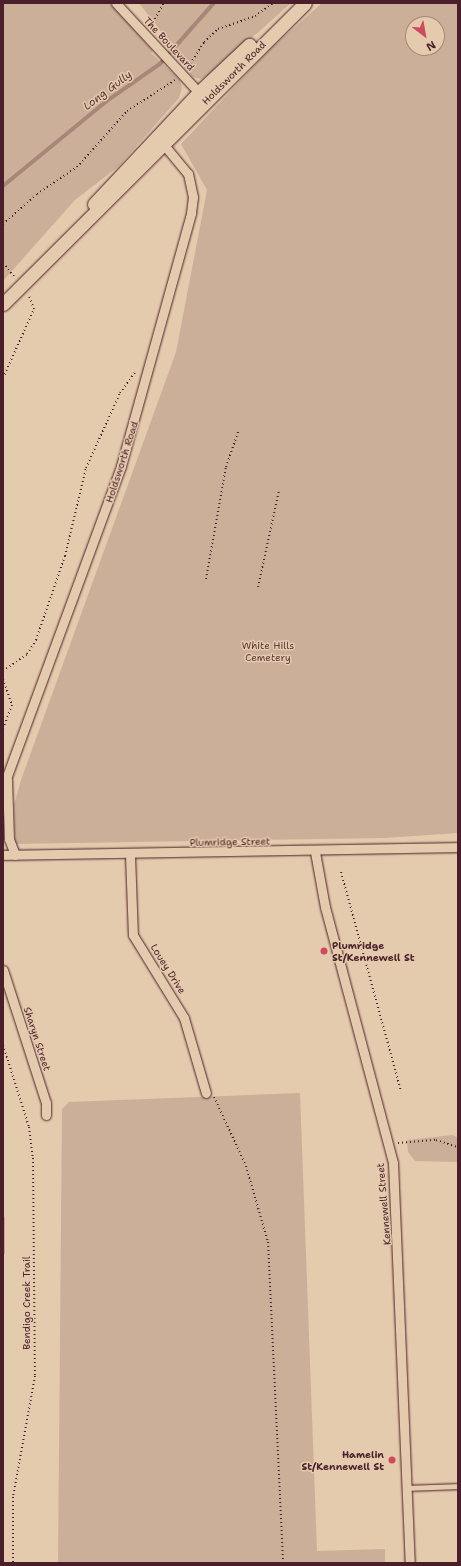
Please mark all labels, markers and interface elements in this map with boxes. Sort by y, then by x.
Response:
street label: The Boulevard [141,15,197,73]
north arrow [405,16,445,56]
text: N [423,37,439,55]
street label: Holdsworth Road [200,39,268,107]
water label: Long Gully [81,68,135,114]
street label: Holdsworth Road [103,420,141,504]
park label: White Hills Cemetery [242,639,294,662]
street label: Plumridge Street [190,835,270,849]
place label: Plumridge St/Kennewell St [332,939,415,962]
street label: Louey Drive [148,942,188,996]
marker: Plumridge St/Kennewell St [319,946,329,956]
street label: Sharyn Street [21,1005,53,1073]
street label: Kennewell Street [374,1162,394,1246]
street label: Bendigo Creek Trail [21,1256,33,1350]
place label: Hamelin St/Kennewell St [301,1448,384,1472]
marker: Hamelin St/Kennewell St [387,1455,397,1465]

